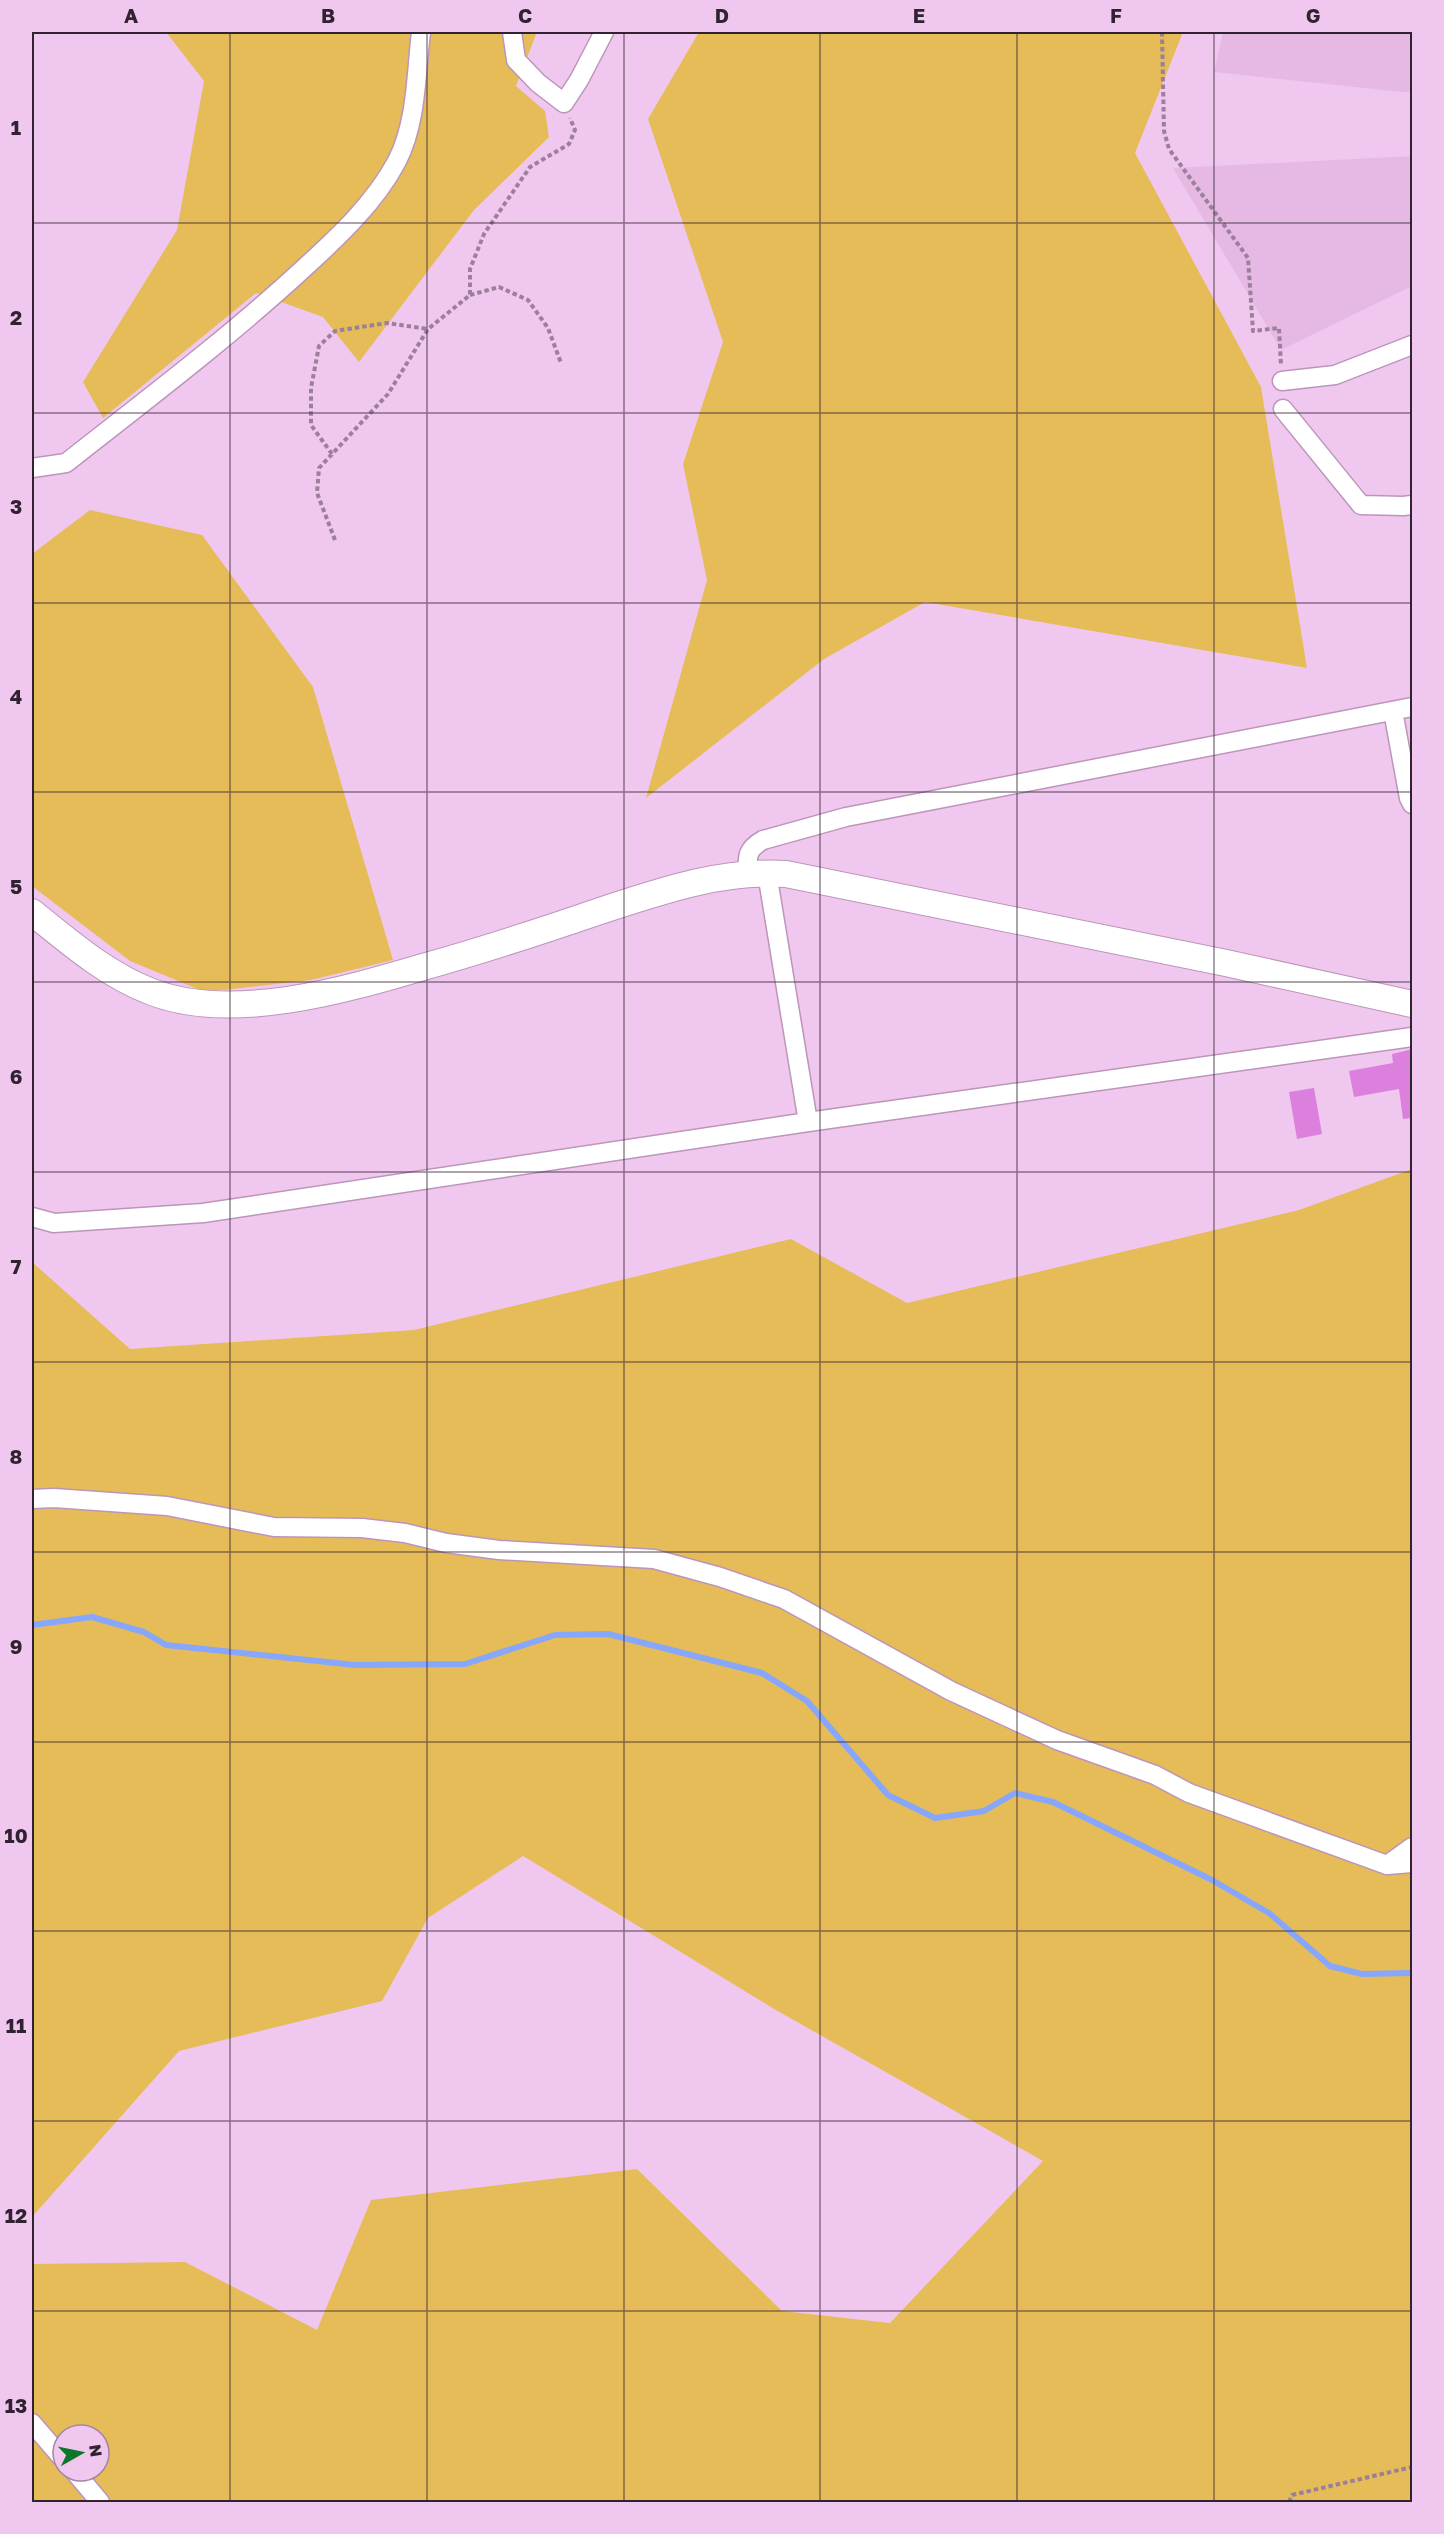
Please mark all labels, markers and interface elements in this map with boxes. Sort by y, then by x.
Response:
text: A [124,3,138,27]
text: B [321,3,335,27]
text: C [518,3,532,27]
text: D [715,3,729,27]
text: E [913,3,925,27]
text: F [1110,3,1122,27]
text: G [1306,3,1320,27]
text: 1 [11,115,21,139]
text: 2 [10,305,22,329]
text: 3 [10,494,22,518]
text: 4 [10,684,22,708]
text: 5 [10,874,22,898]
text: 6 [10,1064,22,1088]
text: 7 [11,1254,22,1278]
text: 8 [10,1444,22,1468]
text: 9 [10,1634,22,1658]
text: 10 [4,1823,28,1847]
text: 11 [6,2013,26,2037]
text: 12 [5,2203,27,2227]
text: 13 [5,2393,27,2417]
north arrow [51,2423,111,2483]
text: N [85,2443,107,2458]

